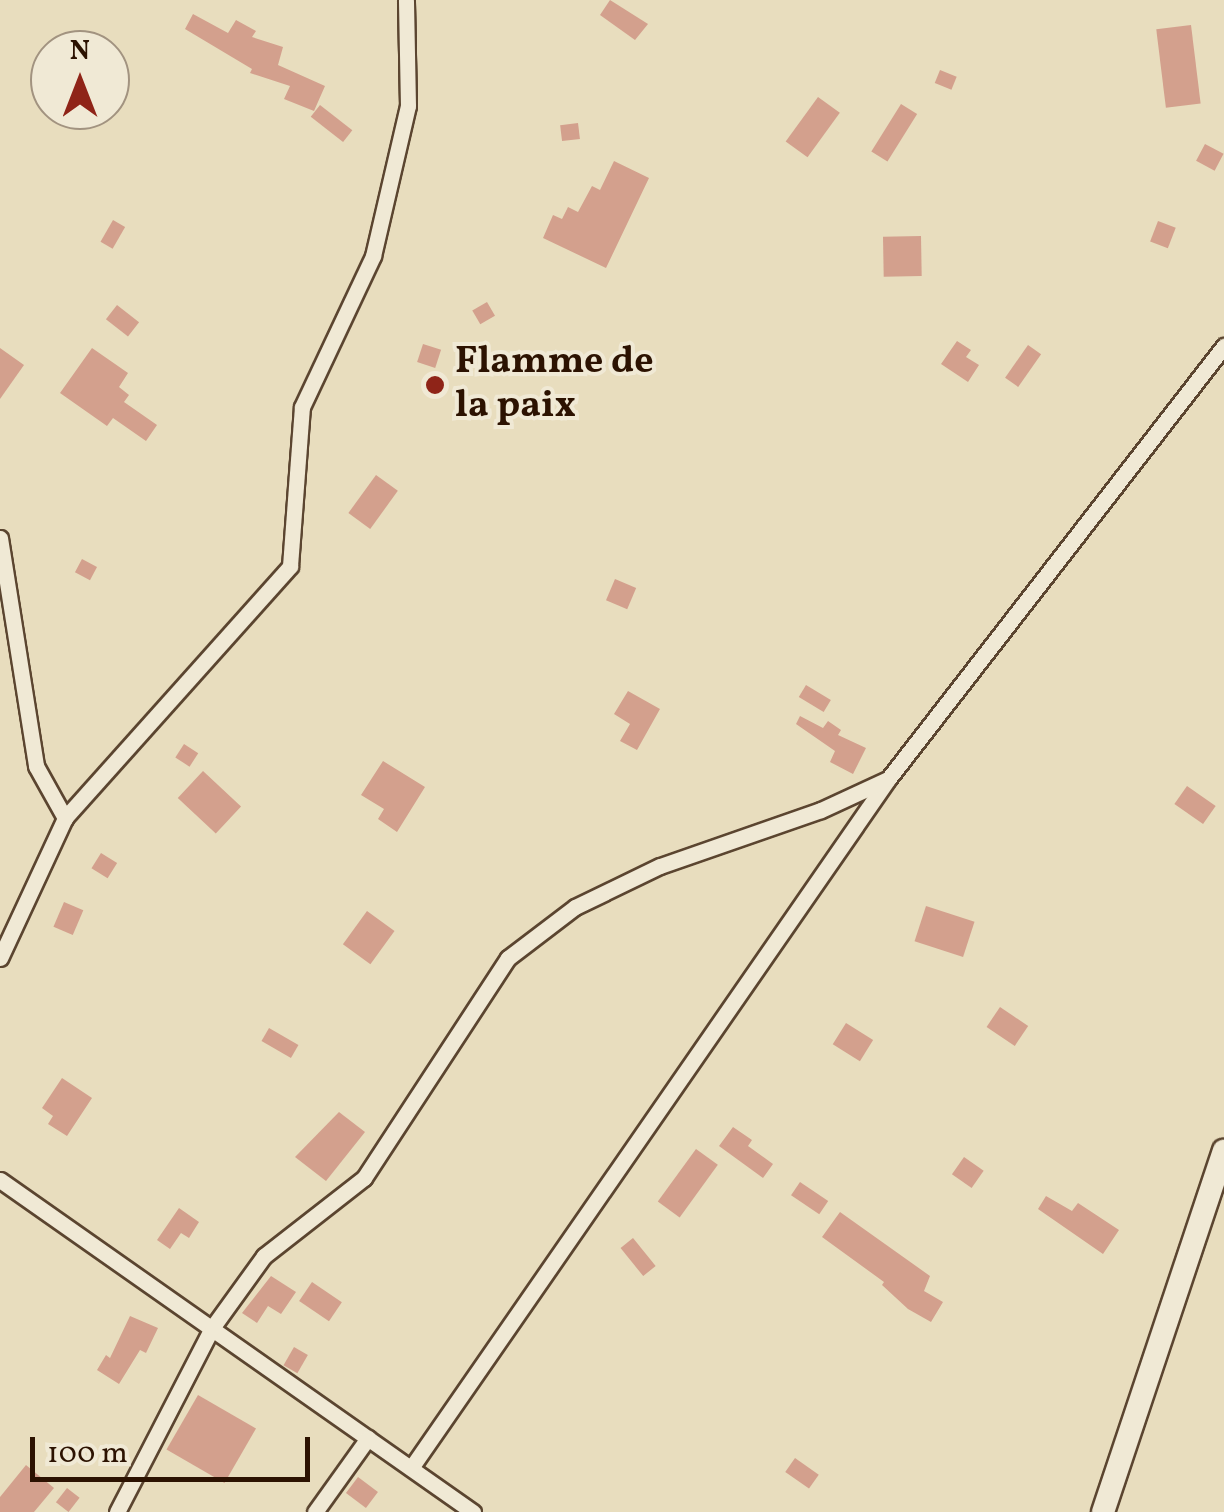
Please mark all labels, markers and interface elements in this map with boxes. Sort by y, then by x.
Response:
north arrow [30,30,130,130]
text: N [70,32,90,71]
place label: Flamme de la paix [455,340,654,429]
marker: Flamme de la paix [424,374,446,396]
scale bar [35,1417,315,1479]
text: 100 m [47,1433,128,1475]

